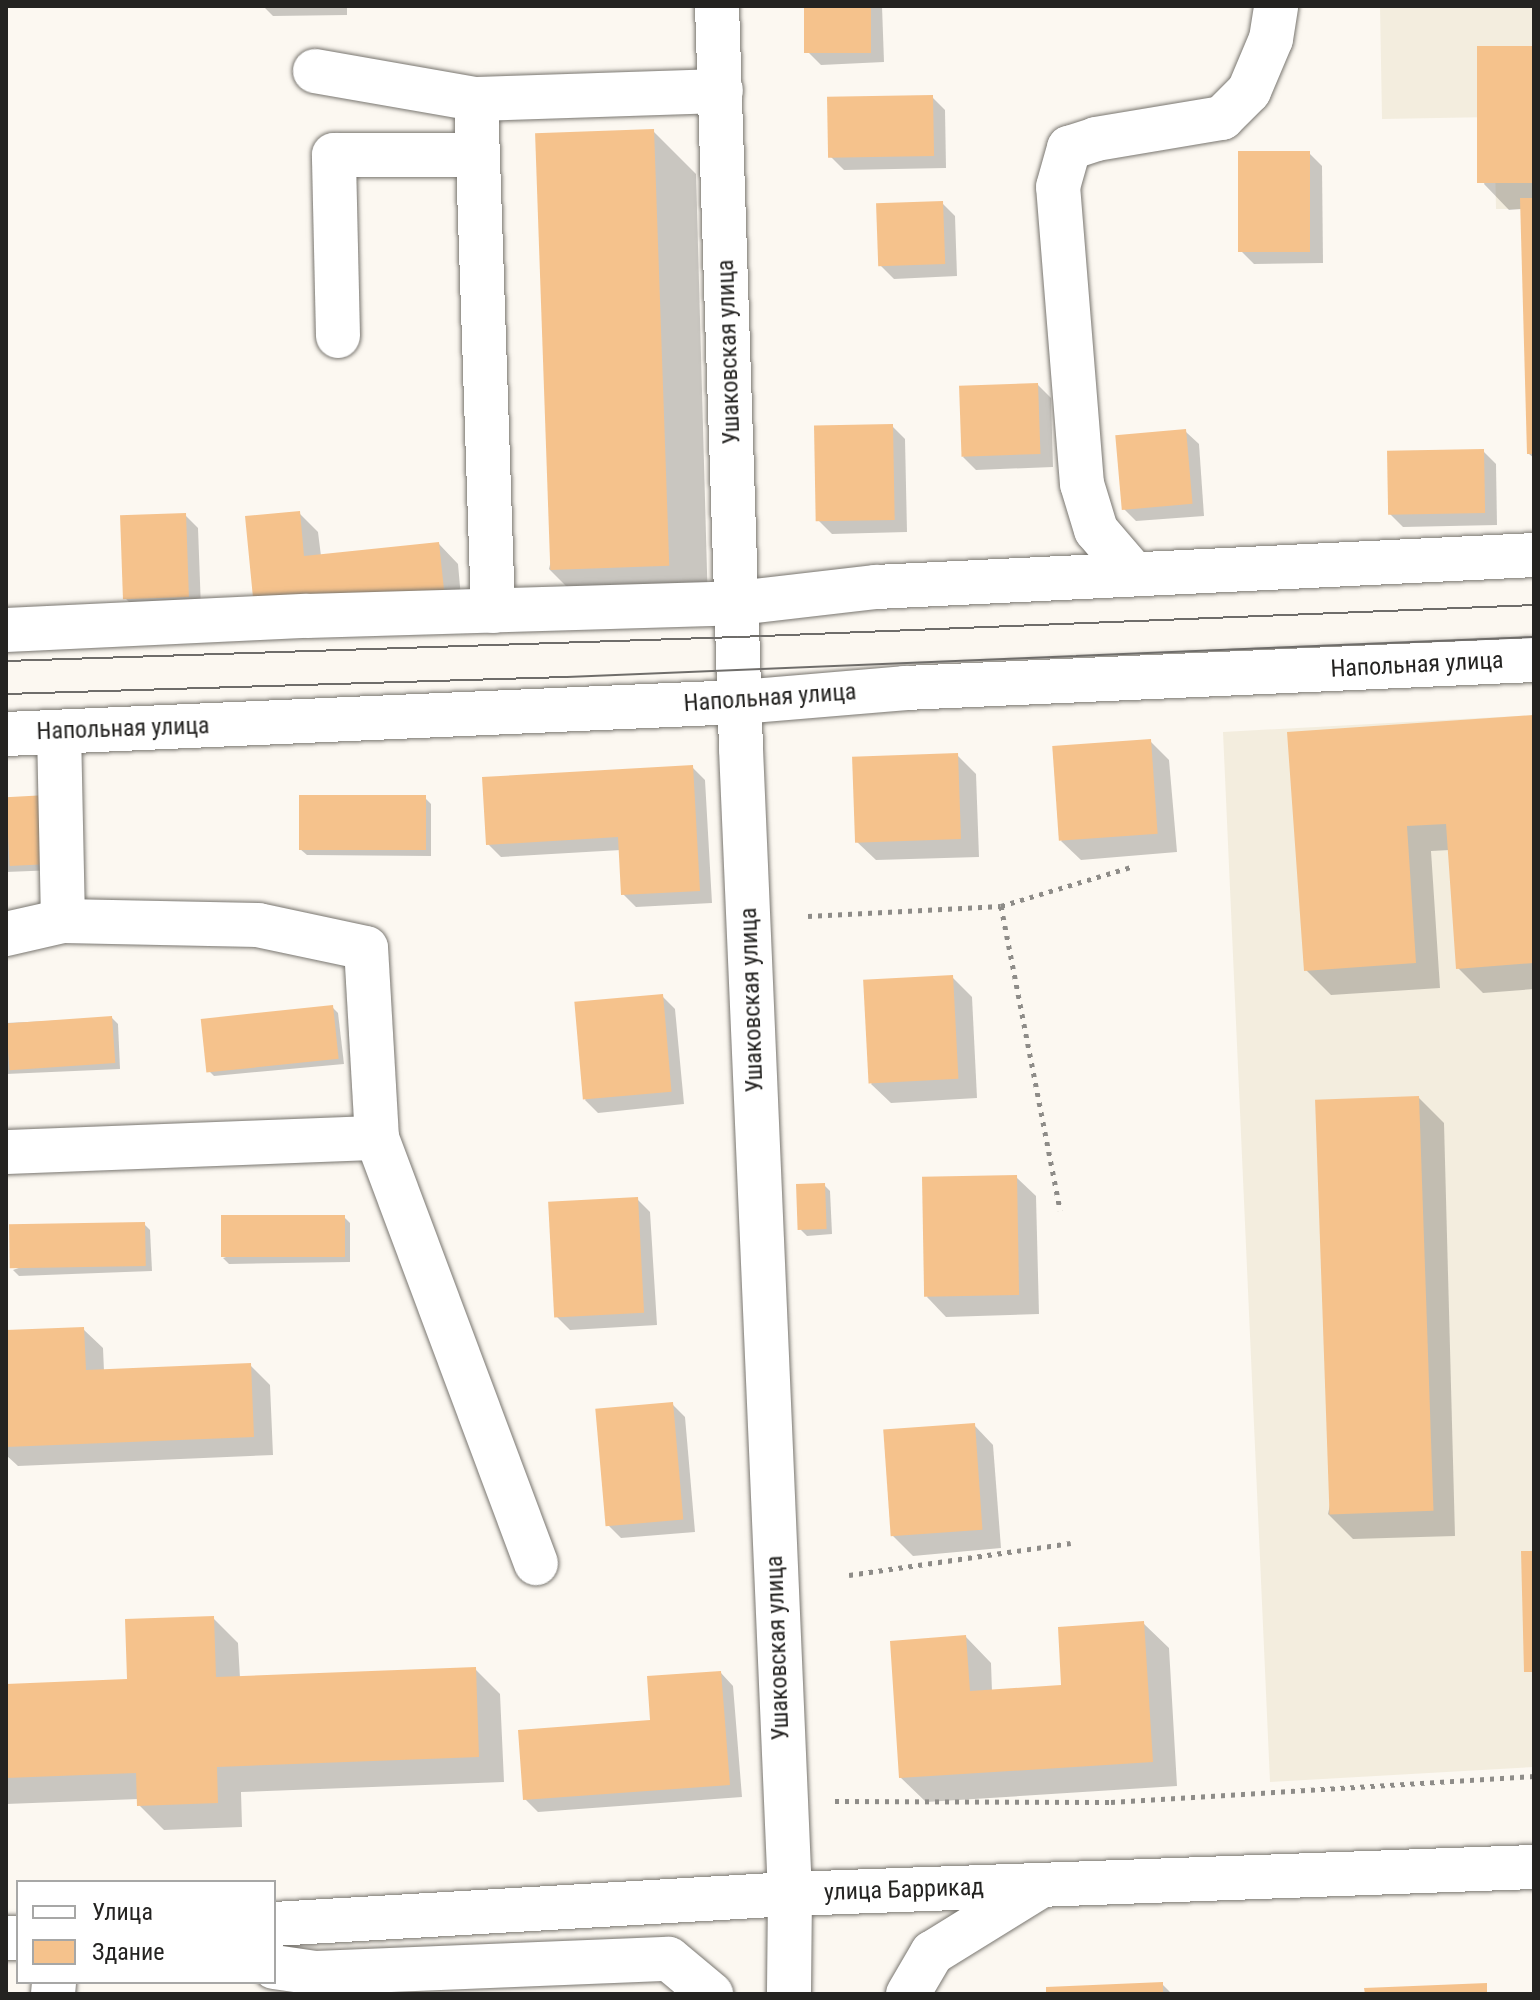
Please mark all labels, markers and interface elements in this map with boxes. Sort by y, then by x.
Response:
street label: Ушаковская улица [711,259,747,445]
street label: Напольная улица [1330,646,1504,684]
street label: Напольная улица [683,678,857,718]
street label: Напольная улица [36,712,210,746]
street label: Ушаковская улица [734,907,770,1093]
street label: Ушаковская улица [760,1555,796,1741]
street label: улица Баррикад [824,1873,984,1907]
legend [16,1880,276,1984]
text: Улица [92,1898,153,1926]
text: Здание [92,1938,164,1966]

